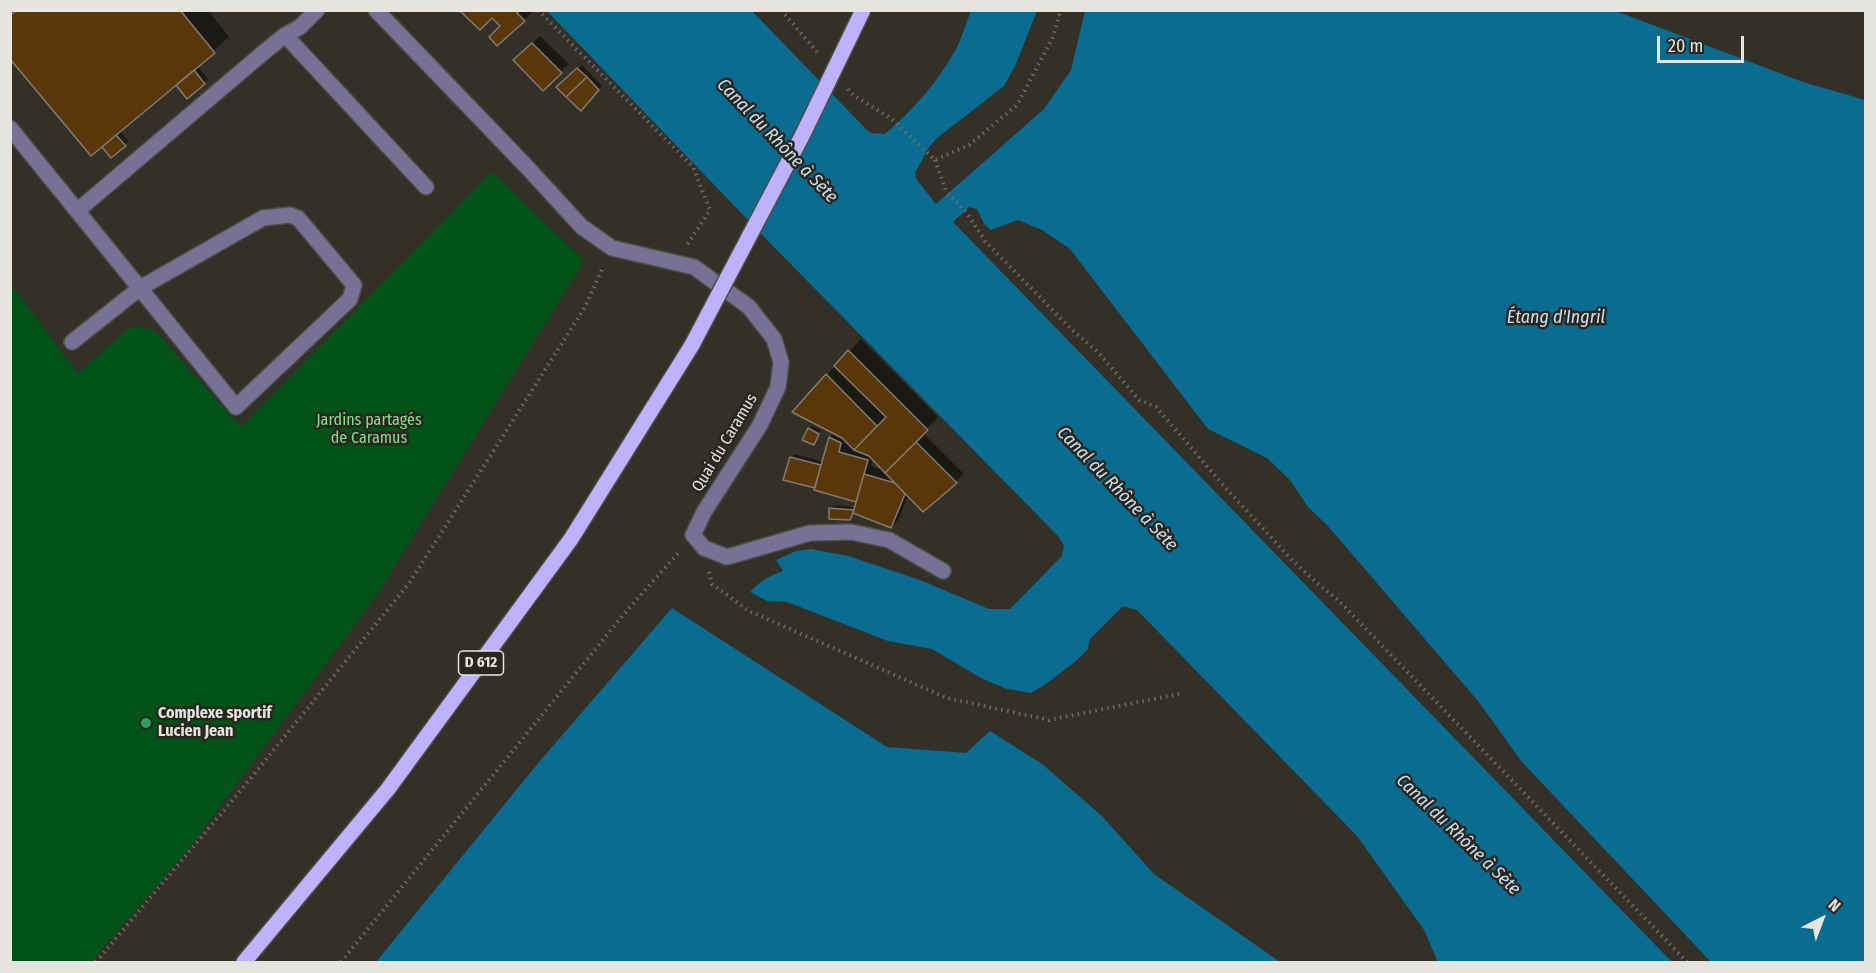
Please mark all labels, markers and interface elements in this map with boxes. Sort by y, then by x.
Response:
scale bar [1660,24,1747,62]
text: 20 m [1668,35,1703,57]
water label: Canal du Rhône à Sète [712,74,842,208]
water label: Étang d'Ingril [1507,307,1605,329]
street label: Quai du Caramus [688,390,762,496]
park label: Jardins partagés de Caramus [316,411,422,449]
water label: Canal du Rhône à Sète [1052,422,1182,556]
road number: D 612 [458,651,504,675]
place label: Complexe sportif Lucien Jean [158,704,272,742]
marker: Complexe sportif Lucien Jean [139,716,153,730]
water label: Canal du Rhône à Sète [1391,770,1525,900]
north arrow [1792,889,1852,949]
text: N [1824,895,1844,916]

